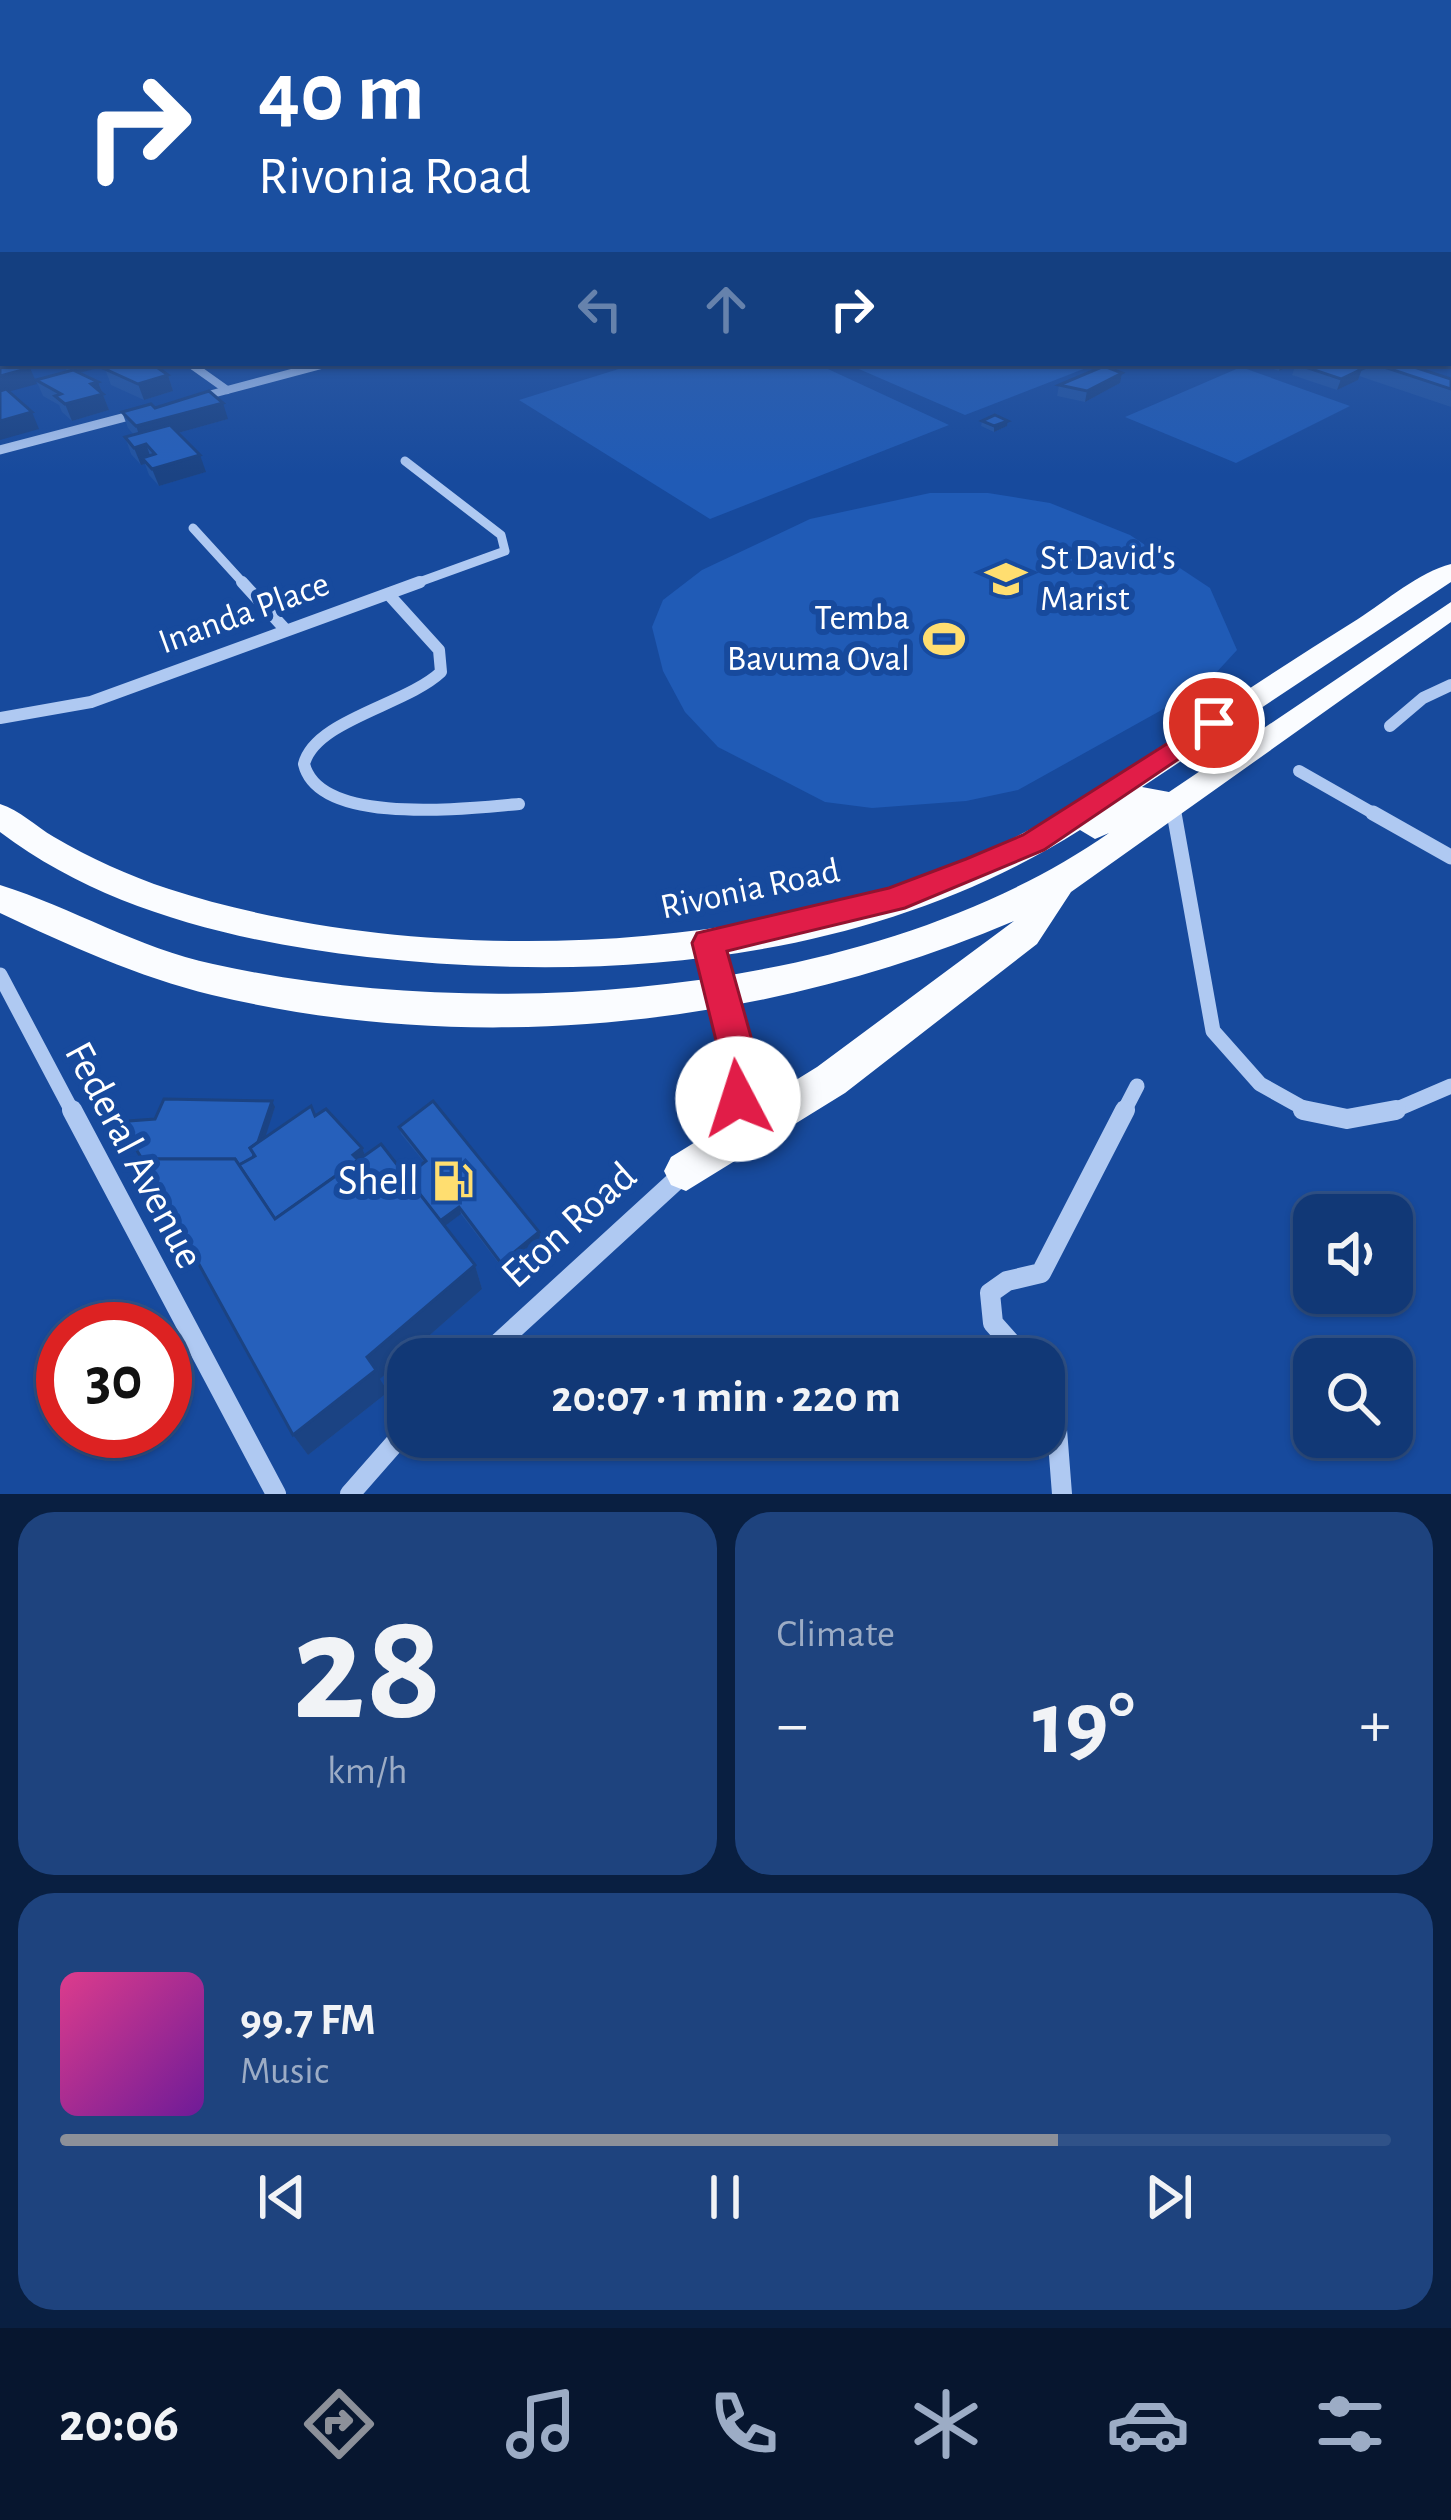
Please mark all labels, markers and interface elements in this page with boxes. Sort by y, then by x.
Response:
icon: right [60,48,216,204]
text: 40 m [258,52,425,136]
text: Rivonia Road [258,150,531,204]
icon: left [567,276,633,342]
icon: ahead [693,276,759,342]
icon: right [819,276,885,342]
place label: St David's Marist [1040,540,1176,617]
school or university icon: St David's Marist [983,556,1029,602]
street label: Inanda Place [154,566,334,660]
place label: Temba Bavuma Oval [727,600,910,677]
sports icon: Temba Bavuma Oval [921,616,967,662]
pin [1163,672,1265,774]
icon: arrive [1181,690,1247,756]
street label: Rivonia Road [657,852,843,926]
street label: Federal Avenue [57,1035,211,1275]
position arrow [675,1036,801,1162]
street label: Eton Road [494,1154,644,1296]
fuel station icon: Shell [430,1158,476,1204]
place label: Shell [338,1160,419,1202]
map controls [1293,1194,1413,1458]
button: sound [1293,1194,1413,1314]
speed limit sign: 30 [36,1302,192,1458]
button: search [1293,1338,1413,1458]
text: 20:07 · 1 min · 220 m [551,1375,901,1420]
text: 28 [292,1592,442,1748]
text: Climate [777,1615,895,1654]
text: 19° [1033,1680,1135,1770]
text: − [777,1692,808,1758]
text: + [1359,1692,1391,1758]
text: km/h [327,1752,407,1791]
text: 99.7 FM [240,1998,376,2043]
text: Music [240,2052,329,2091]
icon: previous [249,2164,315,2230]
icon: pause [692,2164,758,2230]
icon: next [1136,2164,1202,2230]
icon: directions [297,2382,381,2466]
icon: music [499,2382,583,2466]
icon: phone [702,2382,786,2466]
icon: climate [904,2382,988,2466]
icon: car [1106,2382,1190,2466]
icon: filters [1308,2382,1392,2466]
text: 20:06 [59,2397,179,2451]

